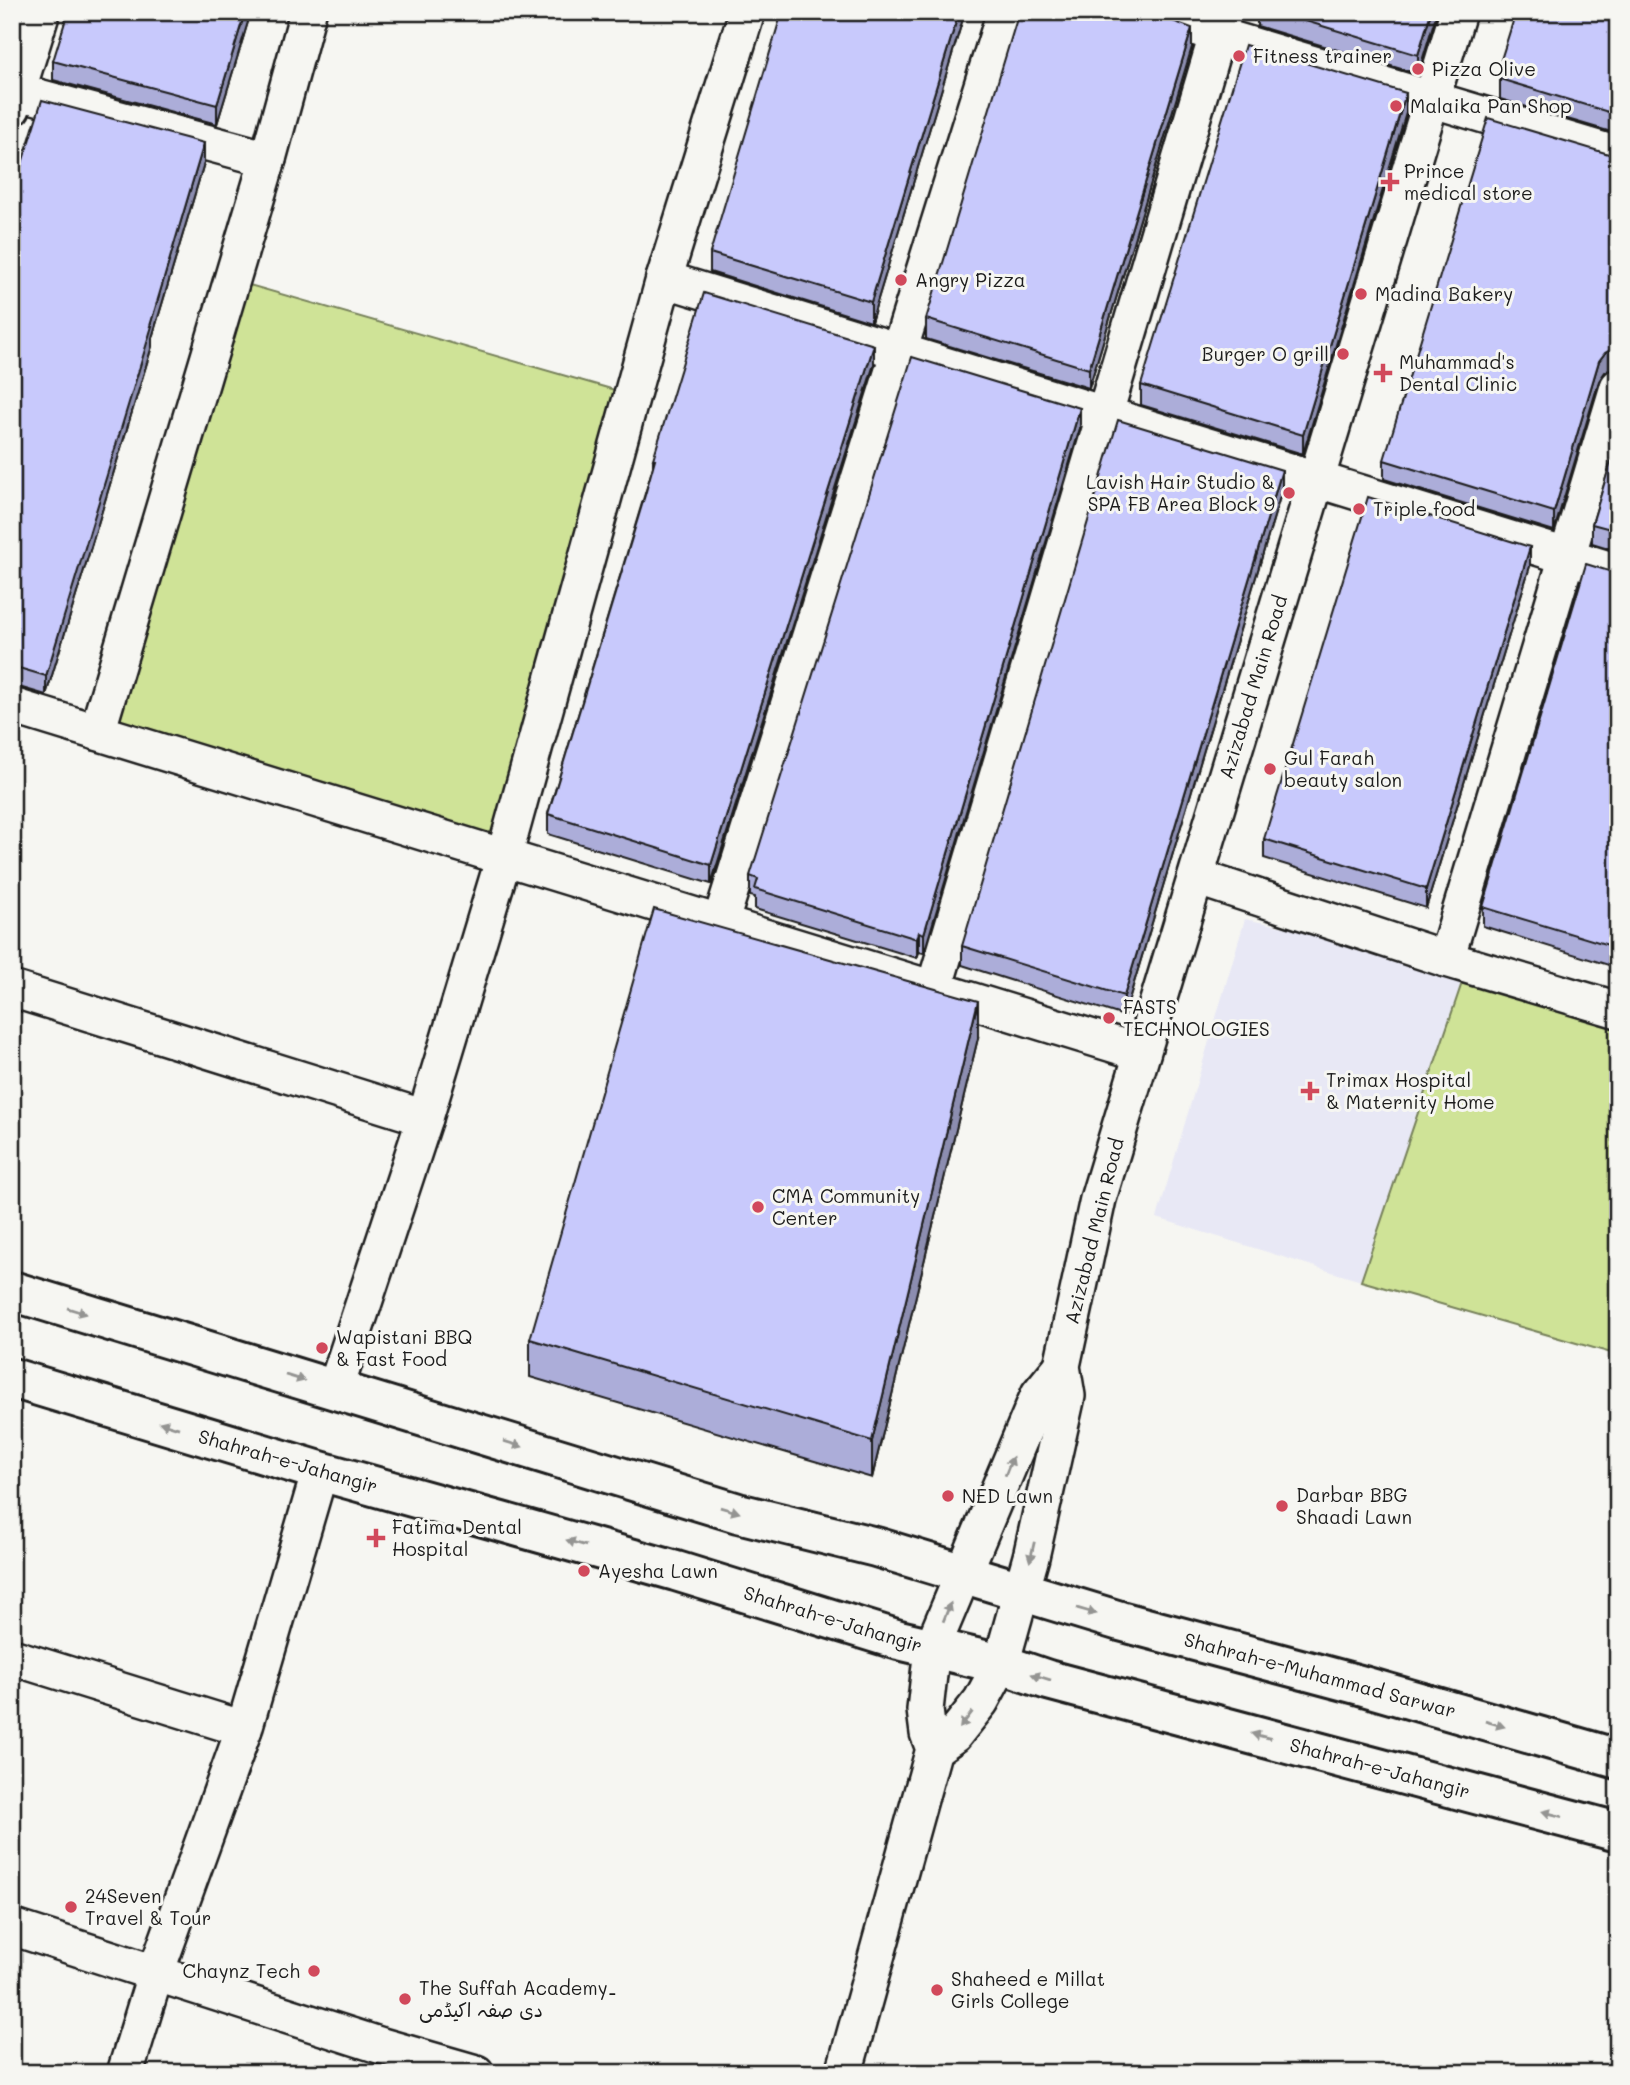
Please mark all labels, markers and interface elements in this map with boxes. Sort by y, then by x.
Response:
place label: Fitness trainer [1253,43,1392,68]
marker: Fitness trainer [1231,48,1247,64]
place label: Pizza Olive [1432,56,1536,81]
marker: Pizza Olive [1410,61,1426,77]
place label: Malaika Pan Shop [1410,93,1572,118]
marker: Malaika Pan Shop [1388,98,1404,114]
place label: Prince medical store [1404,158,1533,205]
marker: Prince medical store [1382,174,1398,190]
place label: Angry Pizza [915,267,1026,292]
marker: Angry Pizza [893,272,909,288]
place label: Madina Bakery [1375,281,1513,306]
marker: Madina Bakery [1353,286,1369,302]
place label: Burger O grill [1202,341,1329,366]
marker: Burger O grill [1335,346,1351,362]
place label: Muhammad's Dental Clinic [1399,349,1517,396]
marker: Muhammad's Dental Clinic [1373,363,1393,383]
place label: Lavish Hair Studio & SPA FB Area Block 9 [1086,469,1275,516]
marker: Lavish Hair Studio & SPA FB Area Block 9 [1281,485,1297,501]
place label: Triple food [1373,496,1475,521]
marker: Triple food [1351,501,1367,517]
street label: Azizabad Main Road [1213,592,1292,782]
place label: Gul Farah beauty salon [1284,745,1402,792]
marker: Gul Farah beauty salon [1262,761,1278,777]
place label: FASTS TECHNOLOGIES [1123,994,1270,1041]
marker: FASTS TECHNOLOGIES [1101,1010,1117,1026]
place label: Trimax Hospital & Maternity Home [1326,1067,1495,1114]
marker: Trimax Hospital & Maternity Home [1300,1081,1320,1101]
street label: Azizabad Main Road [1058,1135,1129,1326]
place label: CMA Community Center [772,1183,920,1230]
marker: CMA Community Center [750,1199,766,1215]
one-way arrow [67,1306,88,1317]
place label: Wapistani BBQ & Fast Food [336,1324,472,1371]
marker: Wapistani BBQ & Fast Food [314,1340,330,1356]
one-way arrow [285,1373,306,1383]
one-way arrow [158,1420,179,1430]
street label: Shahrah-e-Jahangir [195,1423,381,1498]
one-way arrow [502,1440,523,1450]
one-way arrow [1004,1456,1015,1477]
place label: Darbar BBG Shaadi Lawn [1296,1482,1412,1529]
place label: NED Lawn [962,1483,1053,1508]
marker: NED Lawn [940,1488,956,1504]
marker: Darbar BBG Shaadi Lawn [1274,1498,1290,1514]
one-way arrow [720,1506,741,1516]
place label: Fatima Dental Hospital [392,1514,522,1561]
marker: Fatima Dental Hospital [366,1528,386,1548]
one-way arrow [565,1537,586,1547]
one-way arrow [1026,1542,1037,1564]
place label: Ayesha Lawn [598,1558,718,1583]
marker: Ayesha Lawn [576,1563,592,1579]
street label: Shahrah-e-Jahangir [741,1579,926,1658]
one-way arrow [942,1601,953,1622]
one-way arrow [1077,1607,1098,1617]
street label: Shahrah-e-Muhammad Sarwar [1181,1626,1459,1723]
one-way arrow [1031,1672,1052,1682]
one-way arrow [959,1711,973,1729]
one-way arrow [1485,1719,1506,1729]
one-way arrow [1250,1731,1271,1741]
street label: Shahrah-e-Jahangir [1287,1731,1473,1804]
one-way arrow [1541,1808,1563,1819]
place label: 24Seven Travel & Tour [85,1883,211,1930]
marker: 24Seven Travel & Tour [63,1899,79,1915]
place label: Chaynz Tech [183,1958,300,1983]
marker: Chaynz Tech [306,1963,322,1979]
place label: Shaheed e Millat Girls College [951,1966,1105,2013]
place label: The Suffah Academy۔ دی صفہ اکیڈمی [419,1975,617,2023]
marker: Shaheed e Millat Girls College [929,1982,945,1998]
marker: The Suffah Academy۔ دی صفہ اکیڈمی [397,1991,413,2007]

